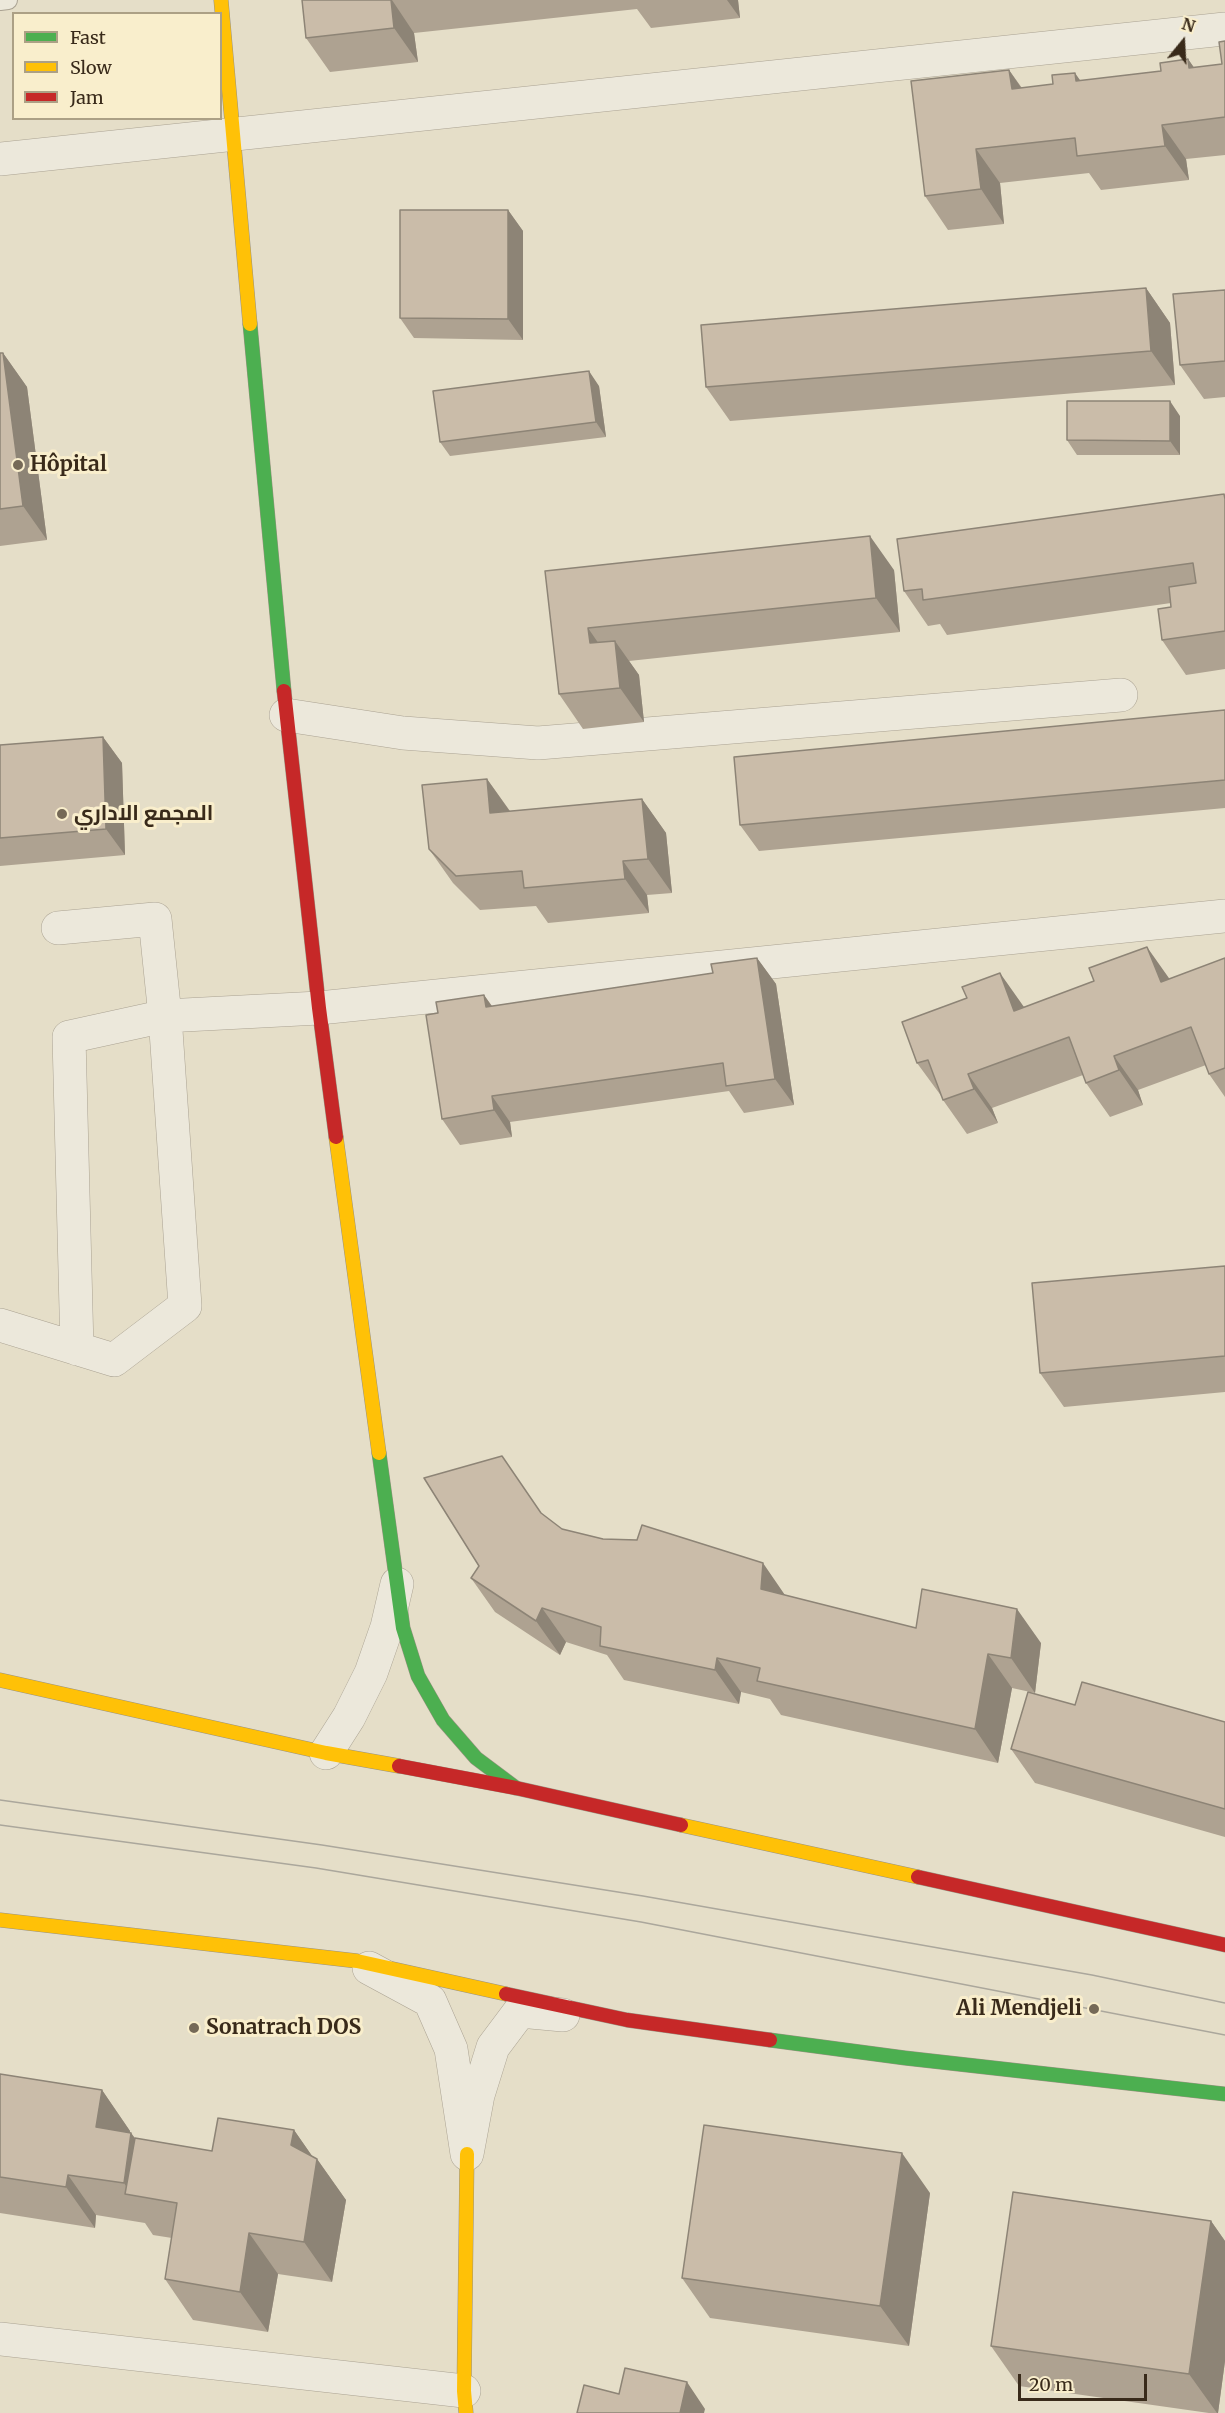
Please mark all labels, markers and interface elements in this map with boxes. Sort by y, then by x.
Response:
legend [12,12,222,120]
north arrow [1153,12,1213,72]
text: N [1179,13,1198,36]
text: Fast [70,26,106,49]
text: Slow [70,56,112,79]
text: Jam [70,86,104,109]
place label: Hôpital [30,452,107,478]
marker: Hôpital [11,458,25,472]
place label: المجمع الاداري [74,801,213,827]
marker: المجمع الاداري [55,807,69,821]
place label: Ali Mendjeli [956,1996,1082,2022]
marker: Ali Mendjeli [1087,2002,1101,2016]
place label: Sonatrach DOS [206,2015,361,2041]
marker: Sonatrach DOS [187,2021,201,2035]
scale bar [1021,2362,1150,2400]
text: 20 m [1029,2373,1073,2396]

